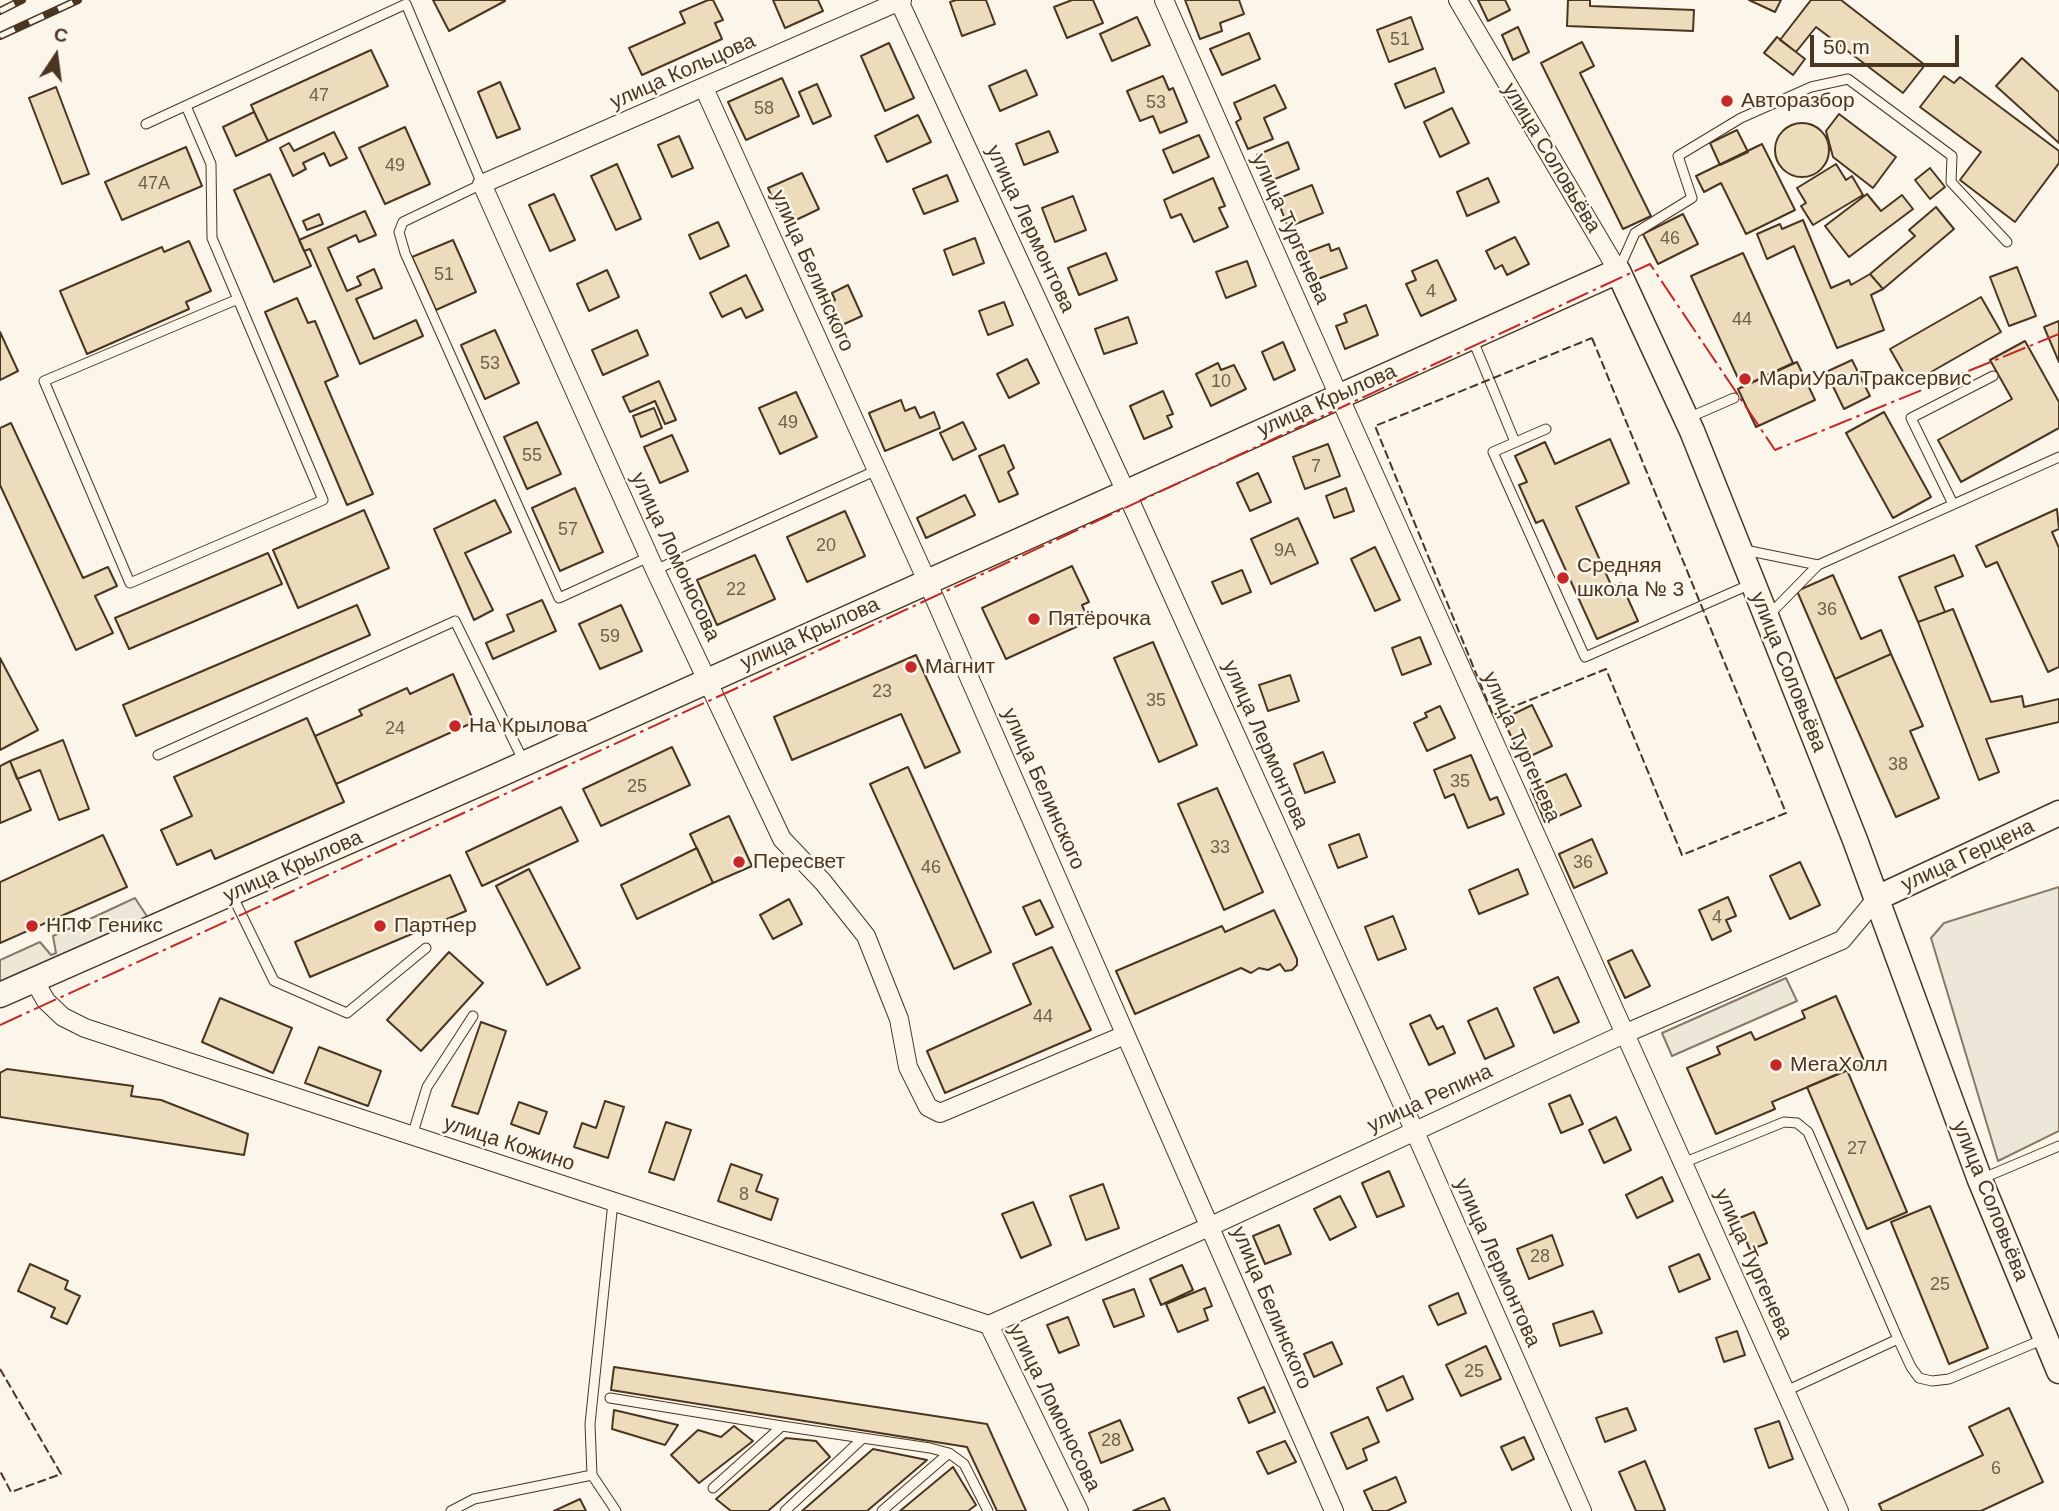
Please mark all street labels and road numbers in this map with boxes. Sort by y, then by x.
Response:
street label: улица Кольцова [606,29,760,115]
street label: улица Соловьёва [1496,78,1606,238]
street label: улица Лермонтова [980,141,1080,317]
street label: улица Тургенева [1246,150,1334,308]
street label: улица Белинского [765,186,859,356]
street label: улица Крылова [1254,359,1400,443]
street label: улица Ломоносова [625,469,725,645]
street label: улица Соловьёва [1744,588,1832,756]
street label: улица Крылова [737,592,883,676]
street label: улица Лермонтова [1216,657,1314,833]
street label: улица Тургенева [1477,668,1565,826]
street label: улица Белинского [996,704,1090,874]
street label: улица Герцена [1898,814,2038,898]
street label: улица Крылова [220,825,366,909]
street label: улица Репина [1364,1059,1496,1139]
street label: улица Кожино [440,1111,578,1177]
street label: улица Соловьёва [1946,1117,2034,1285]
street label: улица Лермонтова [1448,1175,1546,1351]
street label: улица Тургенева [1709,1185,1797,1343]
street label: улица Белинского [1225,1223,1317,1393]
street label: улица Ломоносова [1002,1320,1106,1496]

